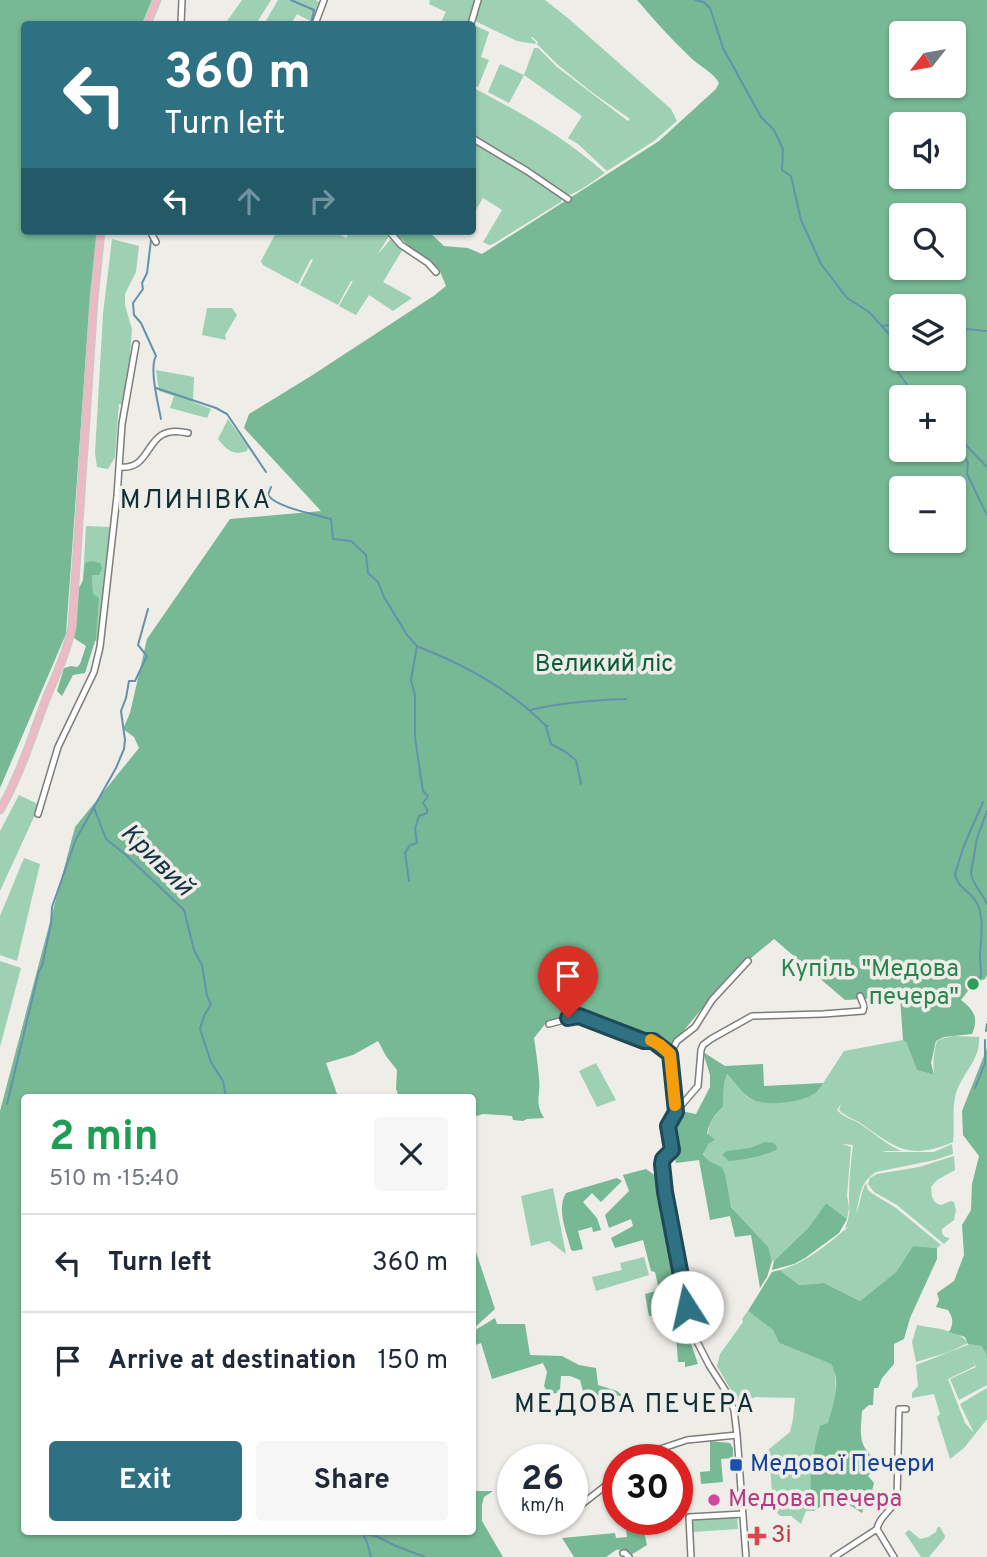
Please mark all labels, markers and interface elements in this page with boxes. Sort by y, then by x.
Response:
north arrow [889,21,966,98]
map controls [889,21,966,553]
text: 360 m [164,44,311,106]
icon: left [49,49,140,140]
text: Turn left [164,105,285,145]
button: sound [889,112,966,189]
icon: left [157,182,195,220]
icon: ahead [230,182,268,220]
icon: right [303,182,341,220]
button: search [889,203,966,280]
button: layers [889,294,966,371]
button: + [889,385,966,462]
button: − [889,476,966,553]
district label: МЛИНІВКА [120,485,272,518]
park label: Великий ліс [535,650,673,680]
water label: Кривий [113,818,200,905]
pin [538,946,598,1018]
place label: Купіль "Медова печера" [781,955,959,1013]
icon: arrive [549,957,587,995]
marker: Купіль "Медова печера" [965,976,981,992]
text: 2 min [49,1112,159,1165]
button: close [374,1117,448,1191]
text: 510 m · 15:40 [49,1165,179,1194]
icon: left [49,1244,87,1282]
text: Turn left [108,1247,212,1280]
text: 360 m [372,1247,448,1280]
position arrow [650,1270,724,1344]
icon: arrive [49,1342,87,1380]
text: Arrive at destination [108,1345,356,1378]
text: 150 m [377,1345,448,1378]
district label: МЕДОВА ПЕЧЕРА [514,1389,756,1422]
button: Exit [49,1441,242,1521]
button: Share [256,1441,448,1521]
speed limit sign: 30 [602,1444,693,1535]
place label: Медової Печери [750,1450,935,1480]
marker: Медової Печери [728,1457,744,1473]
text: 26 [521,1458,564,1502]
place label: Медова печера [728,1485,902,1515]
marker: Медова печера [706,1492,722,1508]
text: km/h [521,1495,564,1518]
place label: 3і [771,1521,792,1551]
marker: 3і [749,1528,765,1544]

